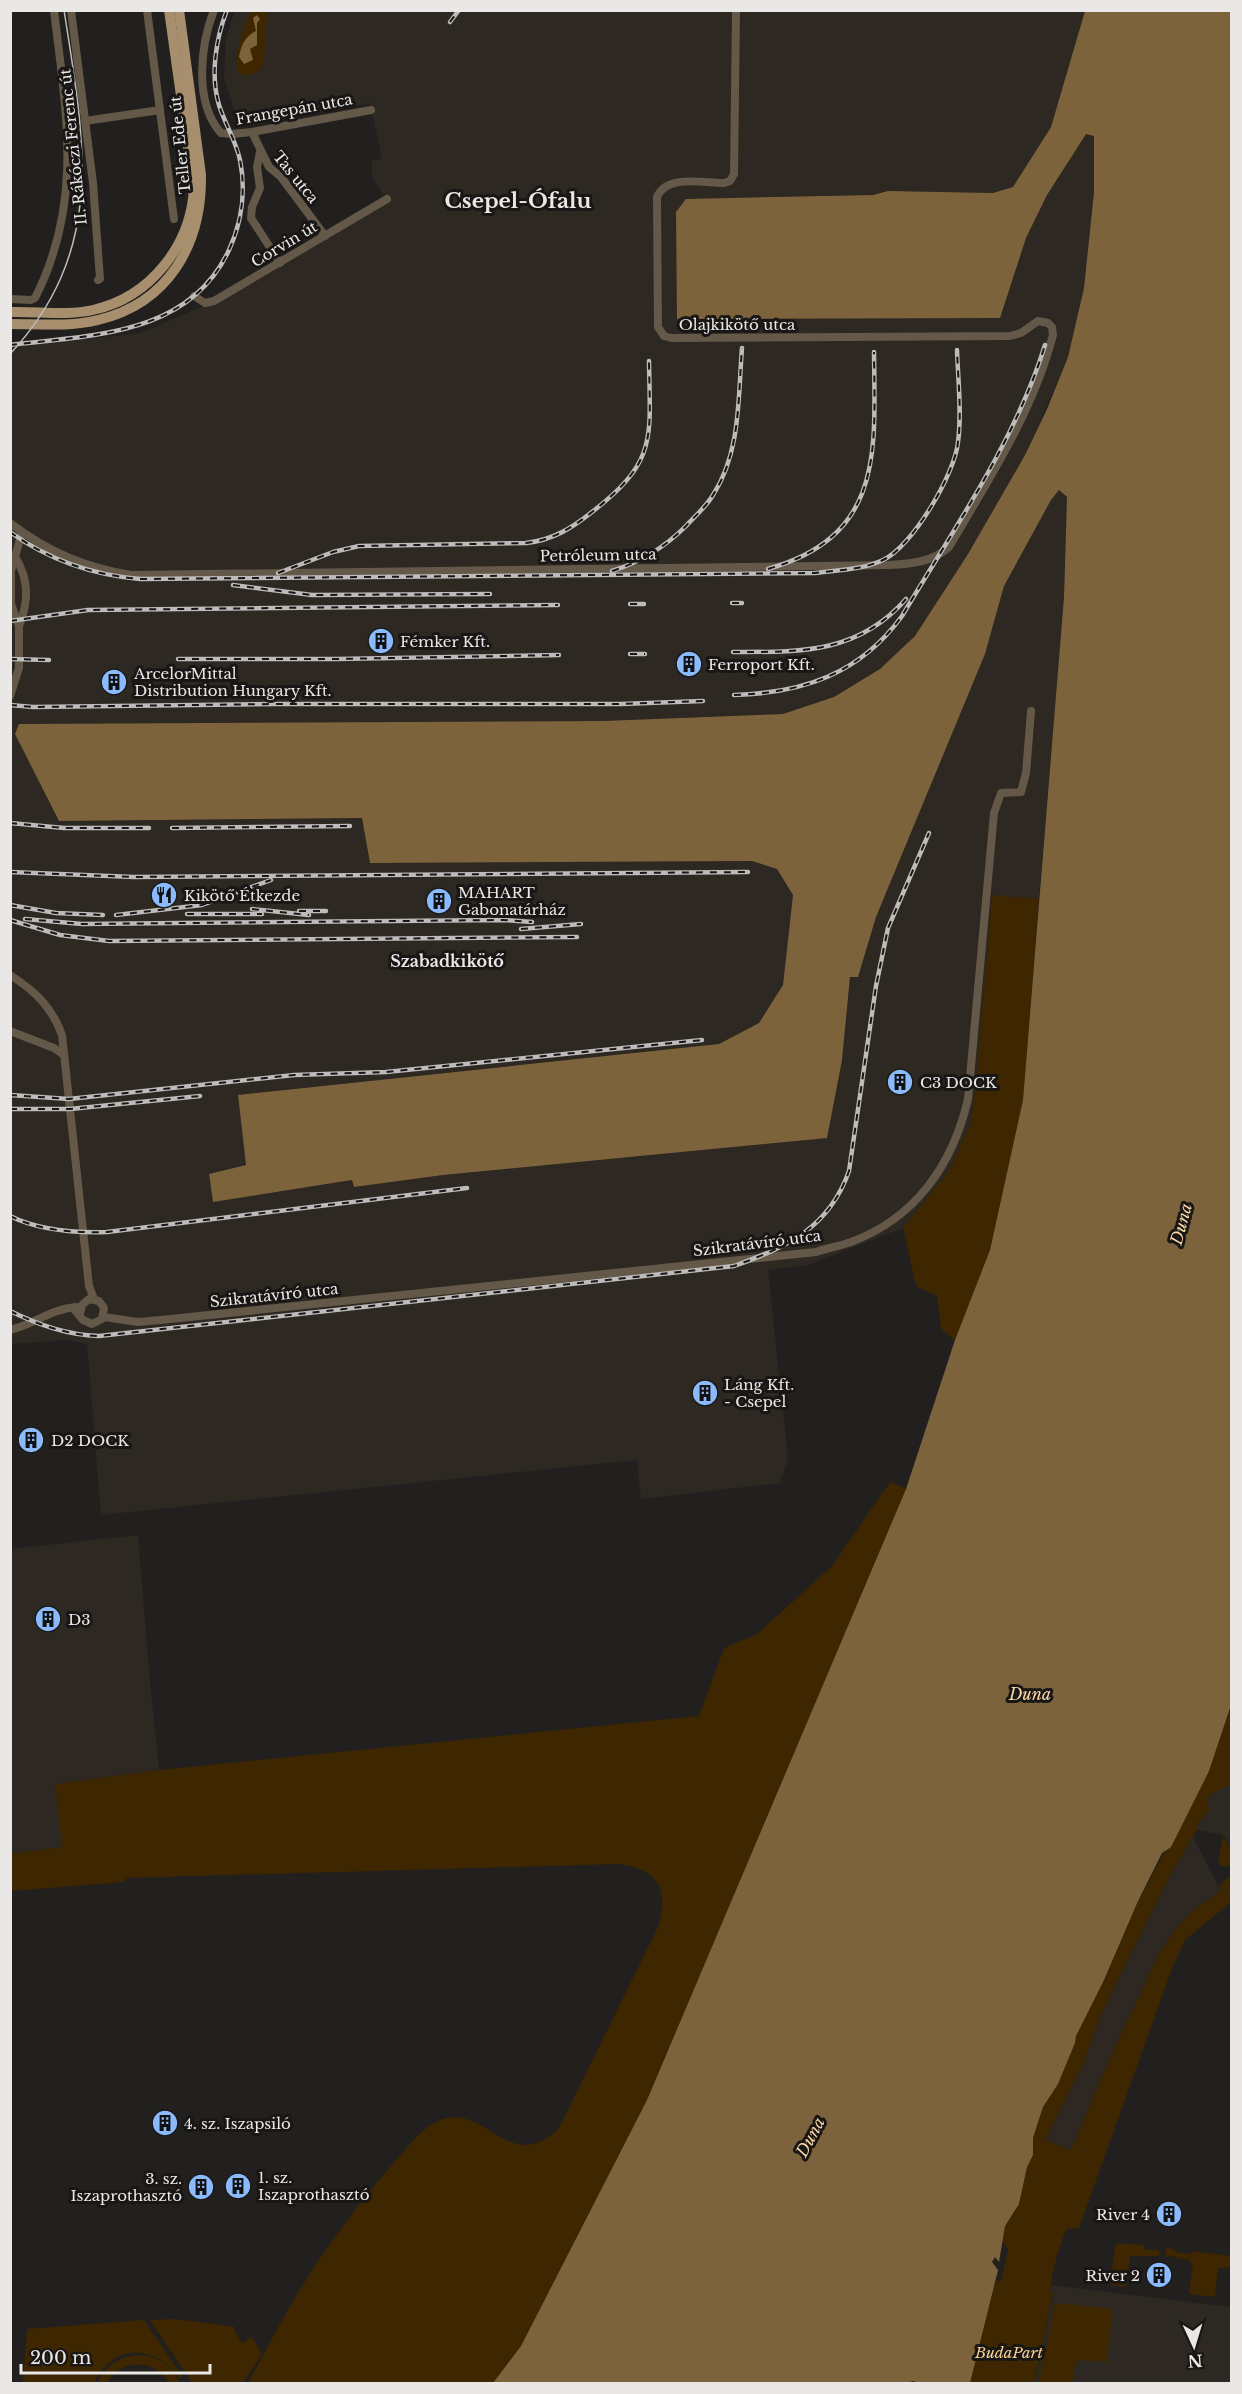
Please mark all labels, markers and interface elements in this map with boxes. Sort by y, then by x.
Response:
street label: II. Rákóczi Ferenc út [55,68,91,226]
street label: Frangepán utca [234,89,355,129]
street label: Teller Ede út [165,95,195,195]
street label: Tas utca [269,147,323,208]
district label: Csepel-Ófalu [445,188,592,214]
street label: Corvin út [248,217,321,271]
street label: Olajkikötő utca [679,315,796,334]
street label: Petróleum utca [539,544,657,566]
building icon: Fémker Kft. [366,626,396,656]
place label: Fémker Kft. [400,632,490,651]
building icon: Ferroport Kft. [674,649,704,679]
place label: Ferroport Kft. [708,655,815,674]
place label: ArcelorMittal Distribution Hungary Kft. [133,664,332,700]
building icon: ArcelorMittal Distribution Hungary Kft. [99,667,129,697]
restaurant icon: Kikötő Étkezde [149,880,179,910]
place label: MAHART Gabonatárház [458,883,566,919]
place label: Kikötő Étkezde [184,886,300,905]
building icon: MAHART Gabonatárház [424,886,454,916]
district label: Szabadkikötő [390,951,504,971]
building icon: C3 DOCK [885,1067,915,1097]
place label: C3 DOCK [920,1073,997,1092]
water label: Duna [1166,1201,1196,1248]
street label: Szikratávíró utca [692,1226,823,1260]
street label: Szikratávíró utca [209,1279,340,1311]
place label: Láng Kft. - Csepel [724,1375,794,1411]
building icon: Láng Kft. - Csepel [690,1378,720,1408]
building icon: D2 DOCK [16,1425,46,1455]
place label: D2 DOCK [51,1431,129,1450]
building icon: D3 [33,1604,63,1634]
place label: D3 [68,1610,91,1629]
water label: Duna [1008,1684,1051,1704]
building icon: 4. sz. Iszapsiló [150,2108,180,2138]
place label: 4. sz. Iszapsiló [184,2114,291,2133]
water label: Duna [791,2114,829,2161]
place label: 1. sz. Iszaprothasztó [258,2168,370,2204]
place label: 3. sz. Iszaprothasztó [70,2169,182,2205]
building icon: 1. sz. Iszaprothasztó [223,2171,253,2201]
building icon: 3. sz. Iszaprothasztó [186,2172,216,2202]
building icon: River 4 [1154,2199,1184,2229]
place label: River 4 [1096,2205,1150,2224]
building icon: River 2 [1144,2260,1174,2290]
place label: River 2 [1085,2266,1140,2285]
north arrow [1164,2316,1224,2376]
scale bar [21,2337,210,2375]
park label: BudaPart [974,2343,1043,2362]
text: 200 m [30,2347,91,2369]
text: N [1187,2350,1203,2371]

